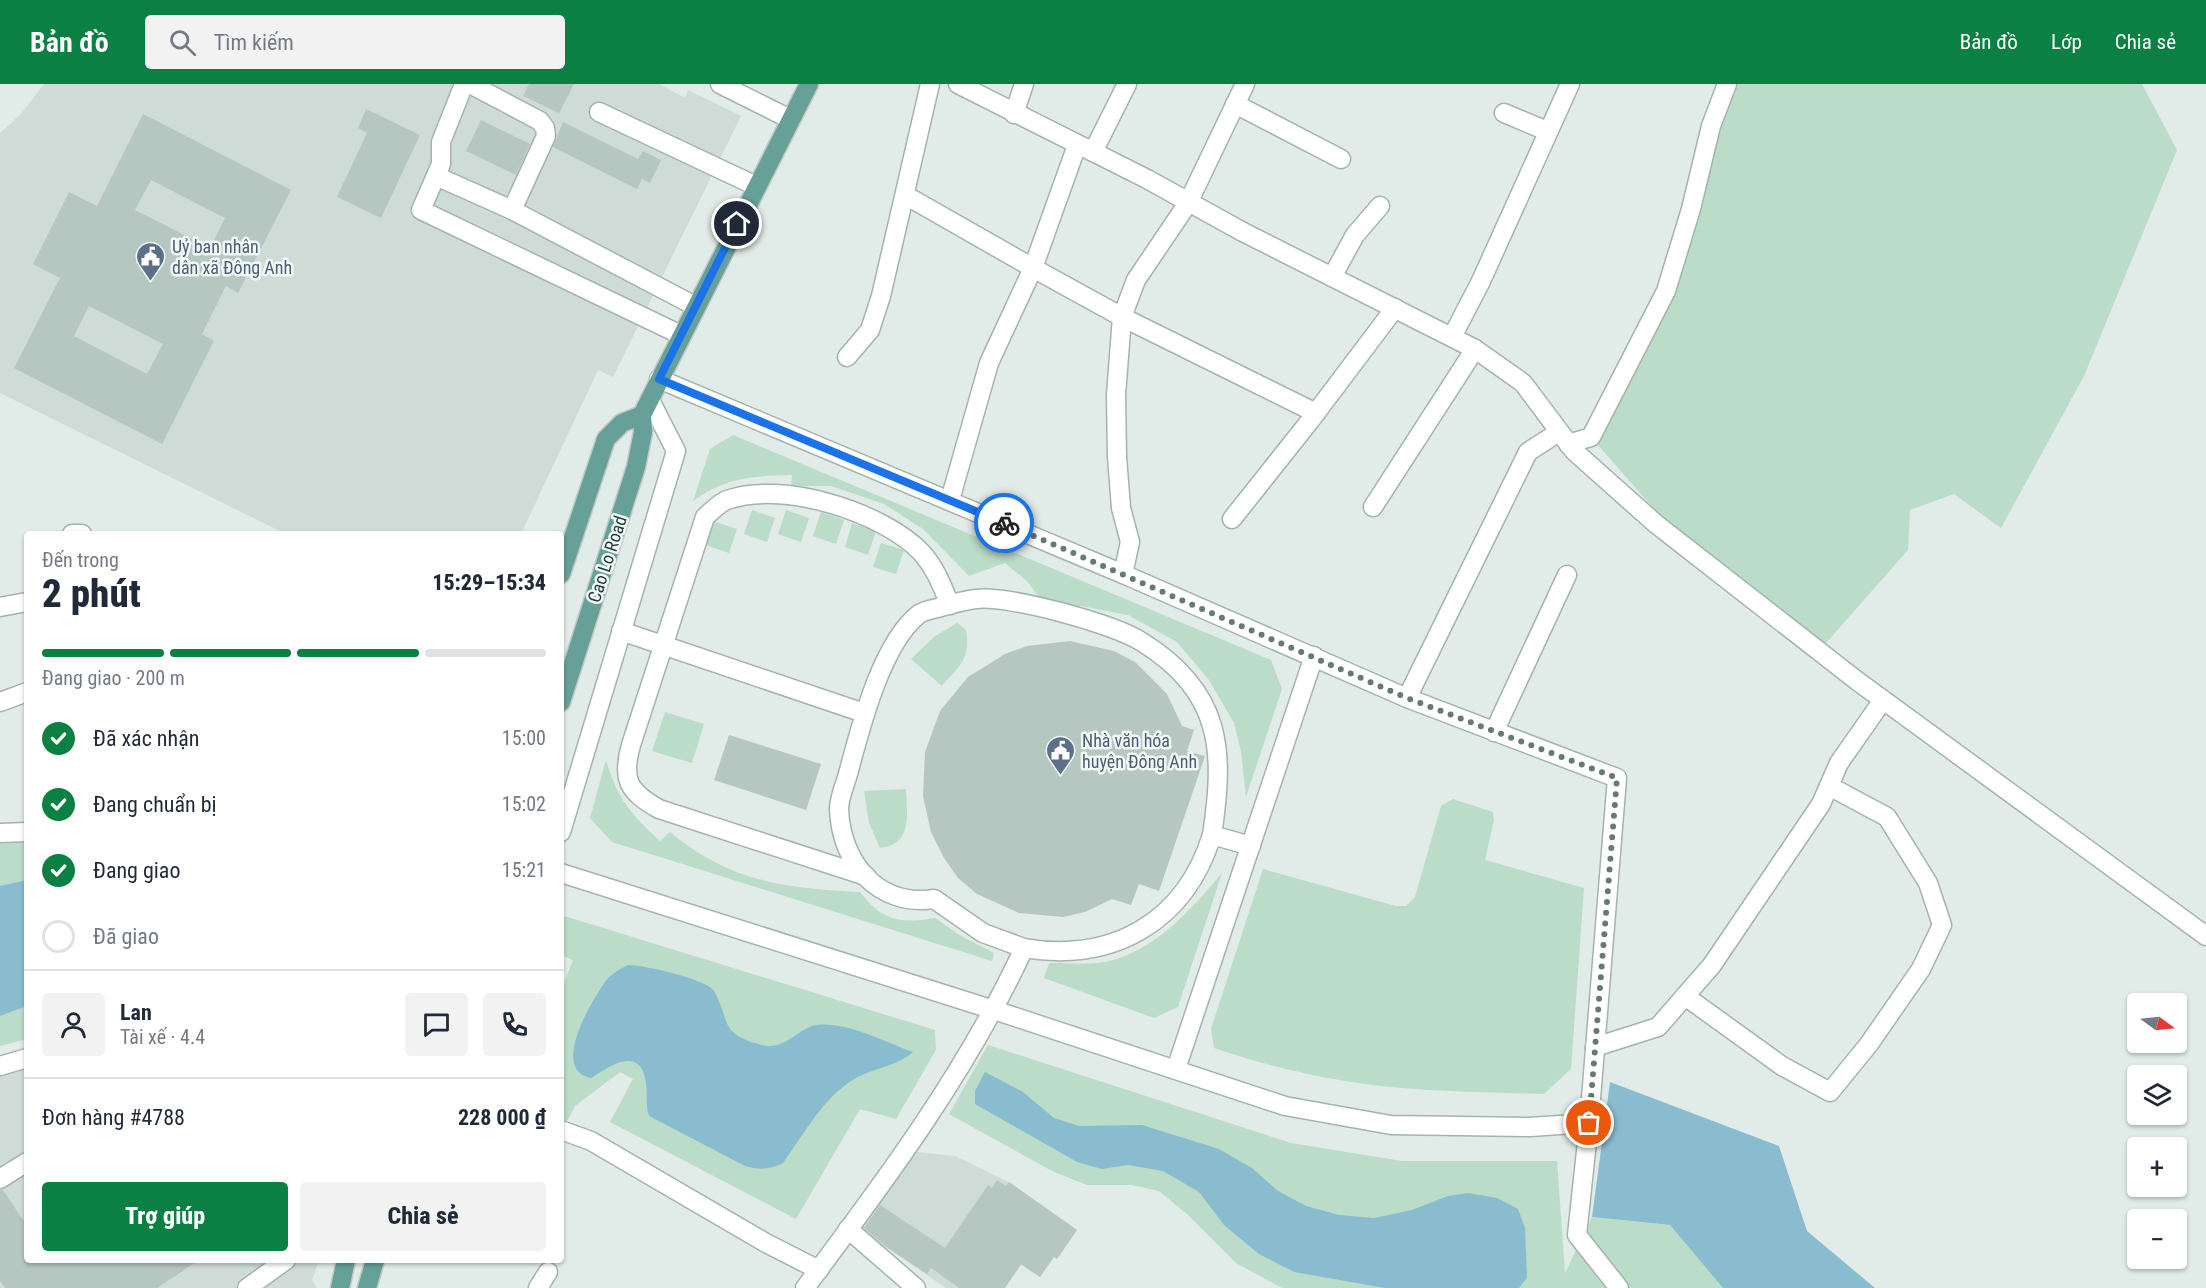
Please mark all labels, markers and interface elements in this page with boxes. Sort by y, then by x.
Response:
search box [145,15,565,69]
text: Bản đồ [30,26,109,59]
icon: search [166,26,199,59]
text: Tìm kiếm [214,30,294,55]
text: Bản đồ [1960,30,2018,54]
text: Lớp [2051,30,2082,54]
text: Chia sẻ [2115,30,2176,54]
pin [711,198,762,249]
icon: home [720,207,753,240]
place label: Uỷ ban nhân dân xã Đông Anh [172,236,292,278]
public building icon: Uỷ ban nhân dân xã Đông Anh [135,240,167,282]
courier [974,493,1034,553]
icon: bike [988,507,1021,540]
street label: Cao Lo Road [583,513,631,605]
text: Đến trong [42,548,119,572]
text: 15:29–15:34 [432,570,546,595]
text: 2 phút [42,571,141,617]
text: Đang giao · 200 m [42,666,185,690]
icon: check [42,722,75,755]
text: Đã xác nhận [93,726,199,751]
text: 15:00 [502,726,546,750]
place label: Nhà văn hóa huyện Đông Anh [1082,730,1197,772]
public building icon: Nhà văn hóa huyện Đông Anh [1045,734,1077,776]
icon: check [42,788,75,821]
text: Đang chuẩn bị [93,792,217,817]
text: 15:02 [502,792,546,816]
icon: check [42,854,75,887]
text: Đang giao [93,858,180,883]
text: 15:21 [502,858,546,882]
text: Đã giao [93,924,159,949]
button: person [42,993,105,1056]
button: chat [405,993,468,1056]
button: phone [483,993,546,1056]
north arrow [2127,993,2187,1053]
map controls [2127,993,2187,1269]
text: Lan [120,1000,152,1025]
text: Tài xế · 4.4 [120,1025,205,1049]
button: layers [2127,1065,2187,1125]
pin [1563,1097,1614,1148]
text: Đơn hàng #4788 [42,1105,185,1130]
text: 228 000 ₫ [458,1105,546,1130]
icon: bag [1572,1106,1605,1139]
button: + [2127,1137,2187,1197]
button: Trợ giúp [42,1182,288,1251]
button: Chia sẻ [300,1182,546,1251]
button: − [2127,1209,2187,1269]

